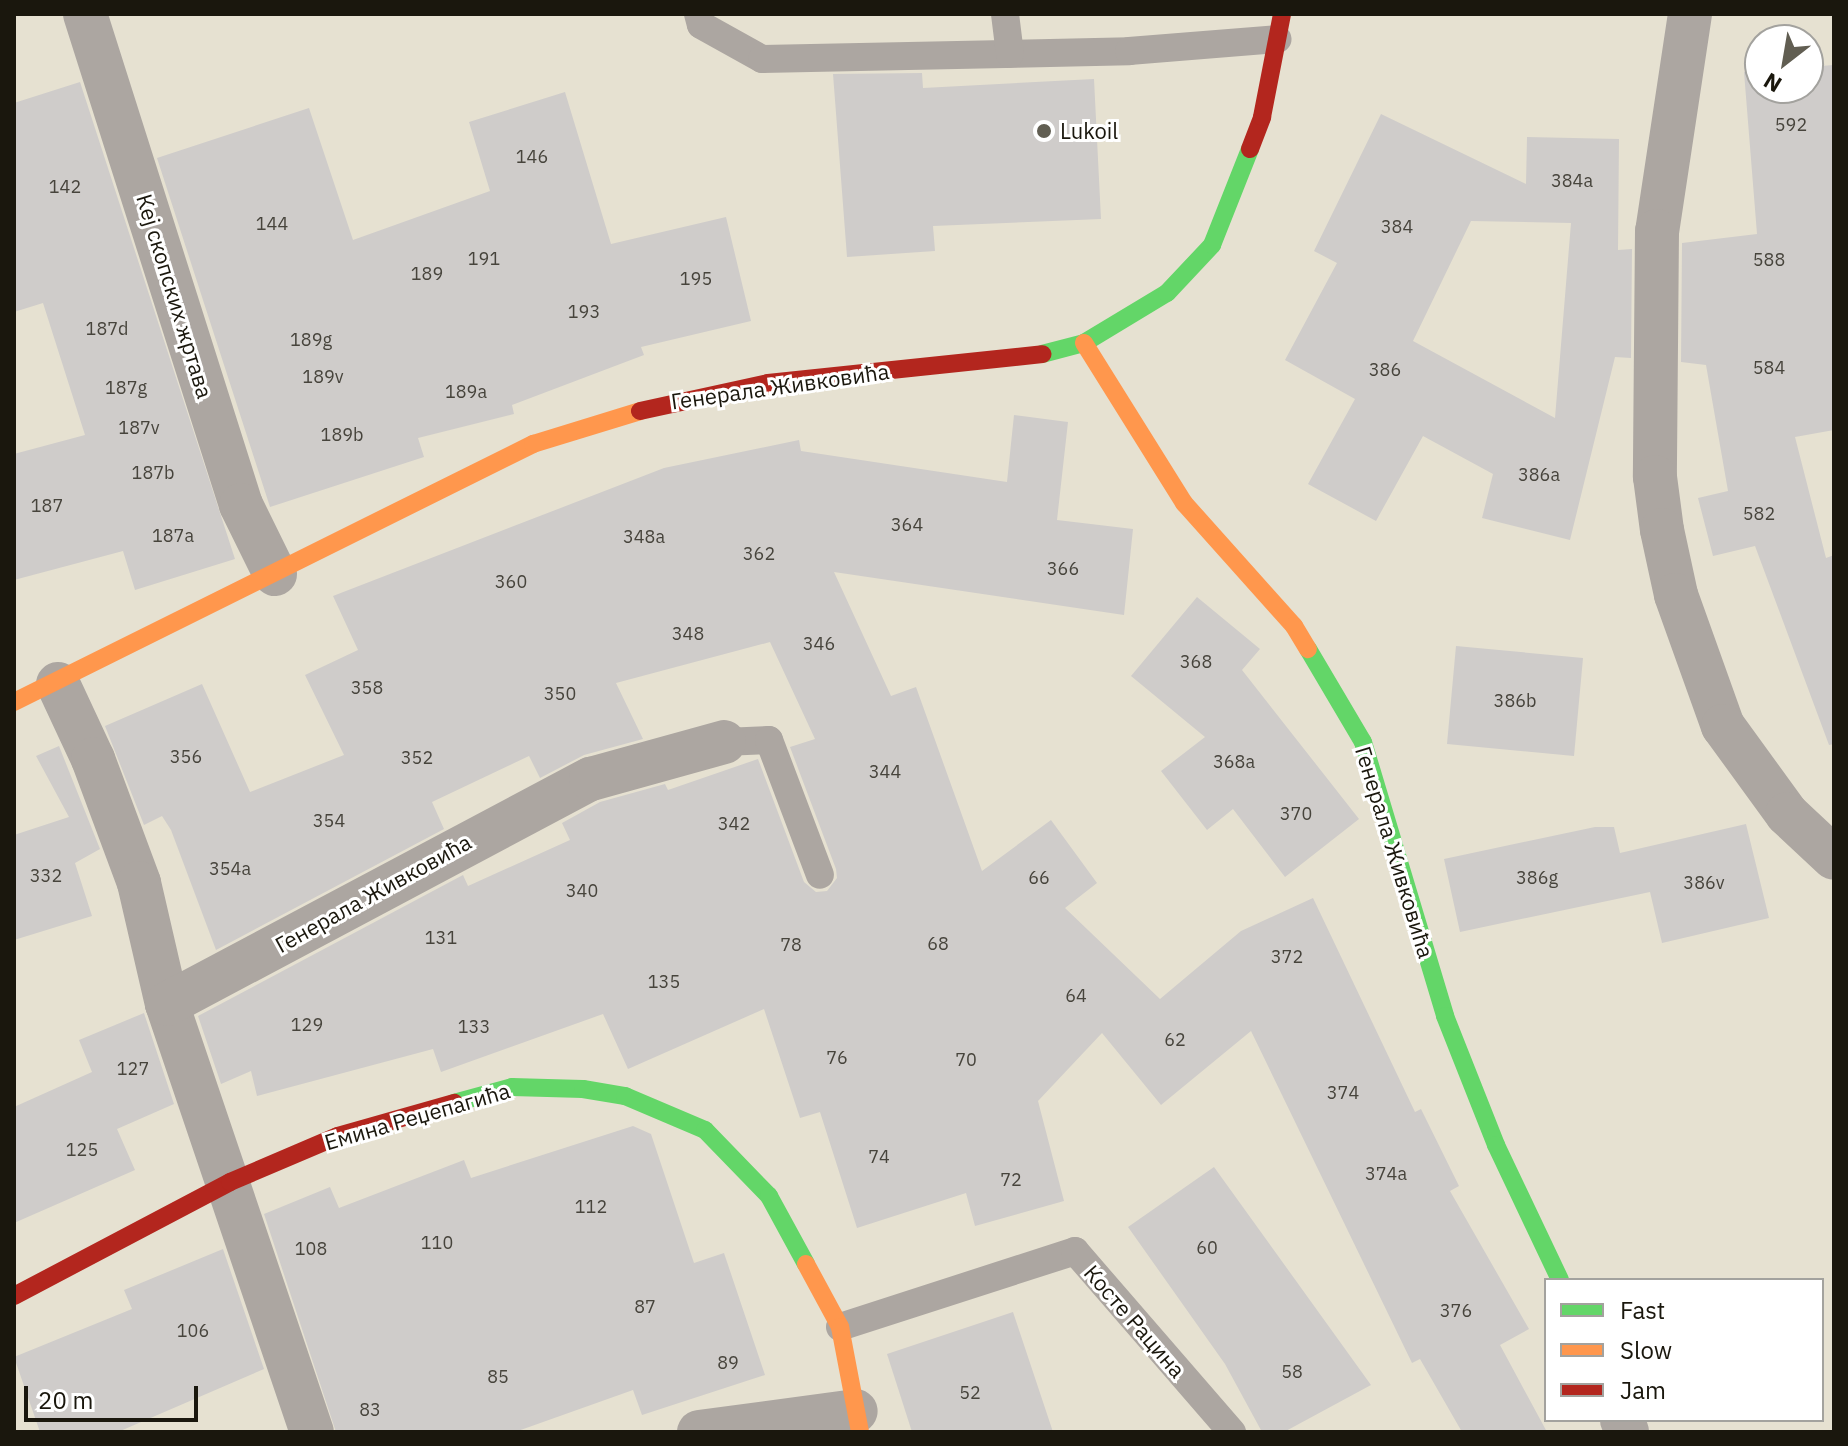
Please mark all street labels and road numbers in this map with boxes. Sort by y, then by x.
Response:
street label: Кеј скопских жртава [131,191,219,401]
street label: Генерала Живковића [669,358,891,414]
street label: Генерала Живковића [1350,743,1440,961]
street label: Генерала Живковића [270,828,476,958]
street label: Емина Реџепагића [321,1077,513,1155]
street label: Косте Рацина [1079,1259,1191,1383]

